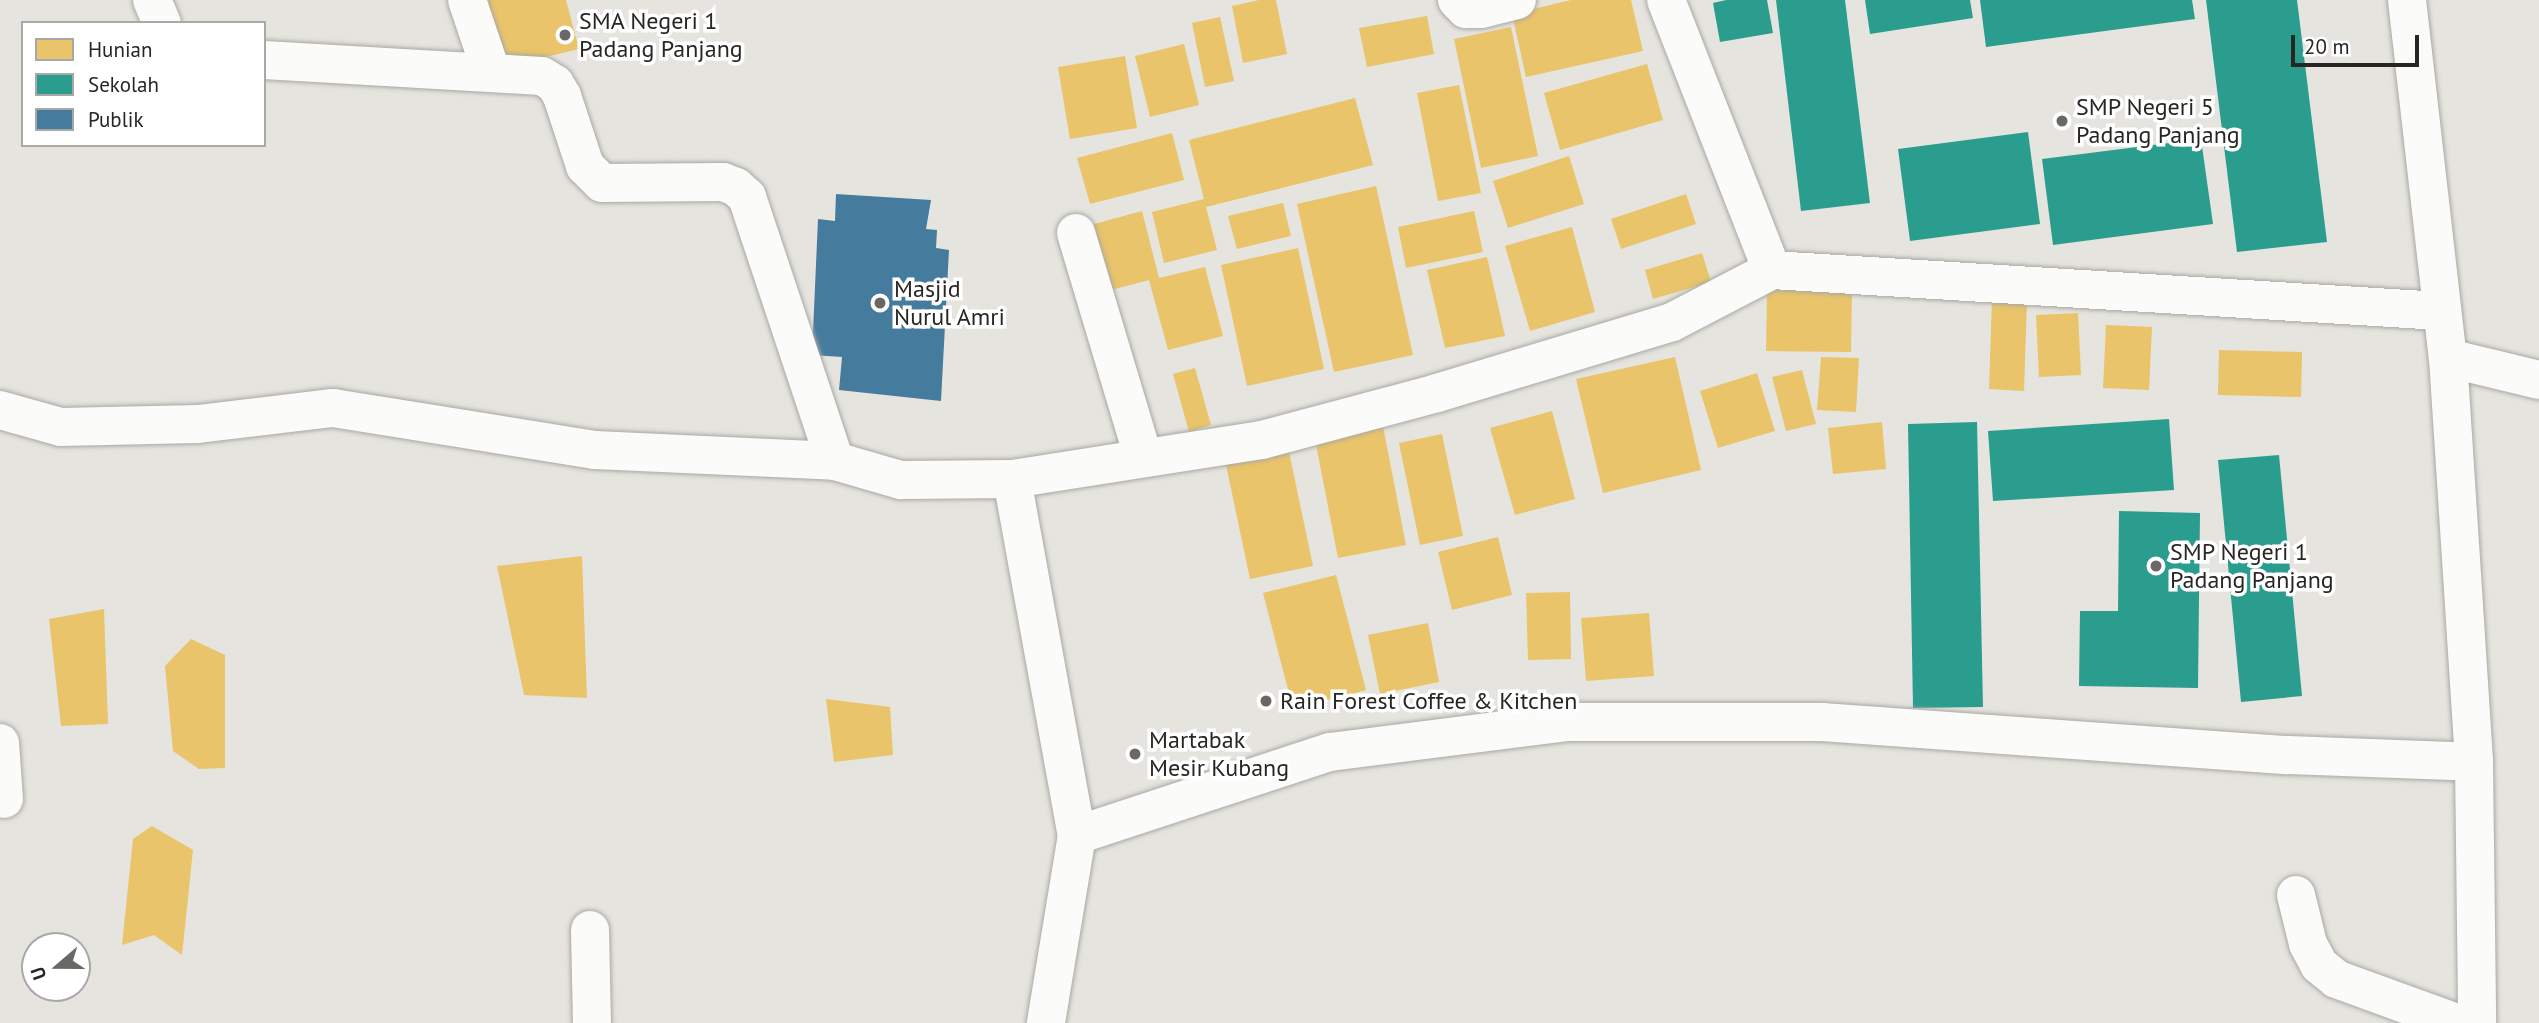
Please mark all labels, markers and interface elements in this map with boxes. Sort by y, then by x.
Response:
place label: SMA Negeri 1 Padang Panjang [579,7,743,63]
legend [21,21,266,147]
scale bar [2294,21,2422,65]
marker: SMA Negeri 1 Padang Panjang [557,27,573,43]
text: 20 m [2304,33,2350,60]
text: Hunian [88,36,152,63]
text: Sekolah [88,71,159,98]
place label: SMP Negeri 5 Padang Panjang [2076,93,2240,149]
text: Publik [88,106,143,133]
marker: SMP Negeri 5 Padang Panjang [2054,113,2070,129]
place label: Masjid Nurul Amri [894,275,1006,331]
marker: Masjid Nurul Amri [872,295,888,311]
place label: SMP Negeri 1 Padang Panjang [2170,538,2334,594]
marker: SMP Negeri 1 Padang Panjang [2148,558,2164,574]
place label: Rain Forest Coffee & Kitchen [1280,687,1577,715]
marker: Rain Forest Coffee & Kitchen [1258,693,1274,709]
place label: Martabak Mesir Kubang [1149,726,1289,782]
marker: Martabak Mesir Kubang [1127,746,1143,762]
north arrow [21,932,91,1002]
text: U [25,964,51,983]

